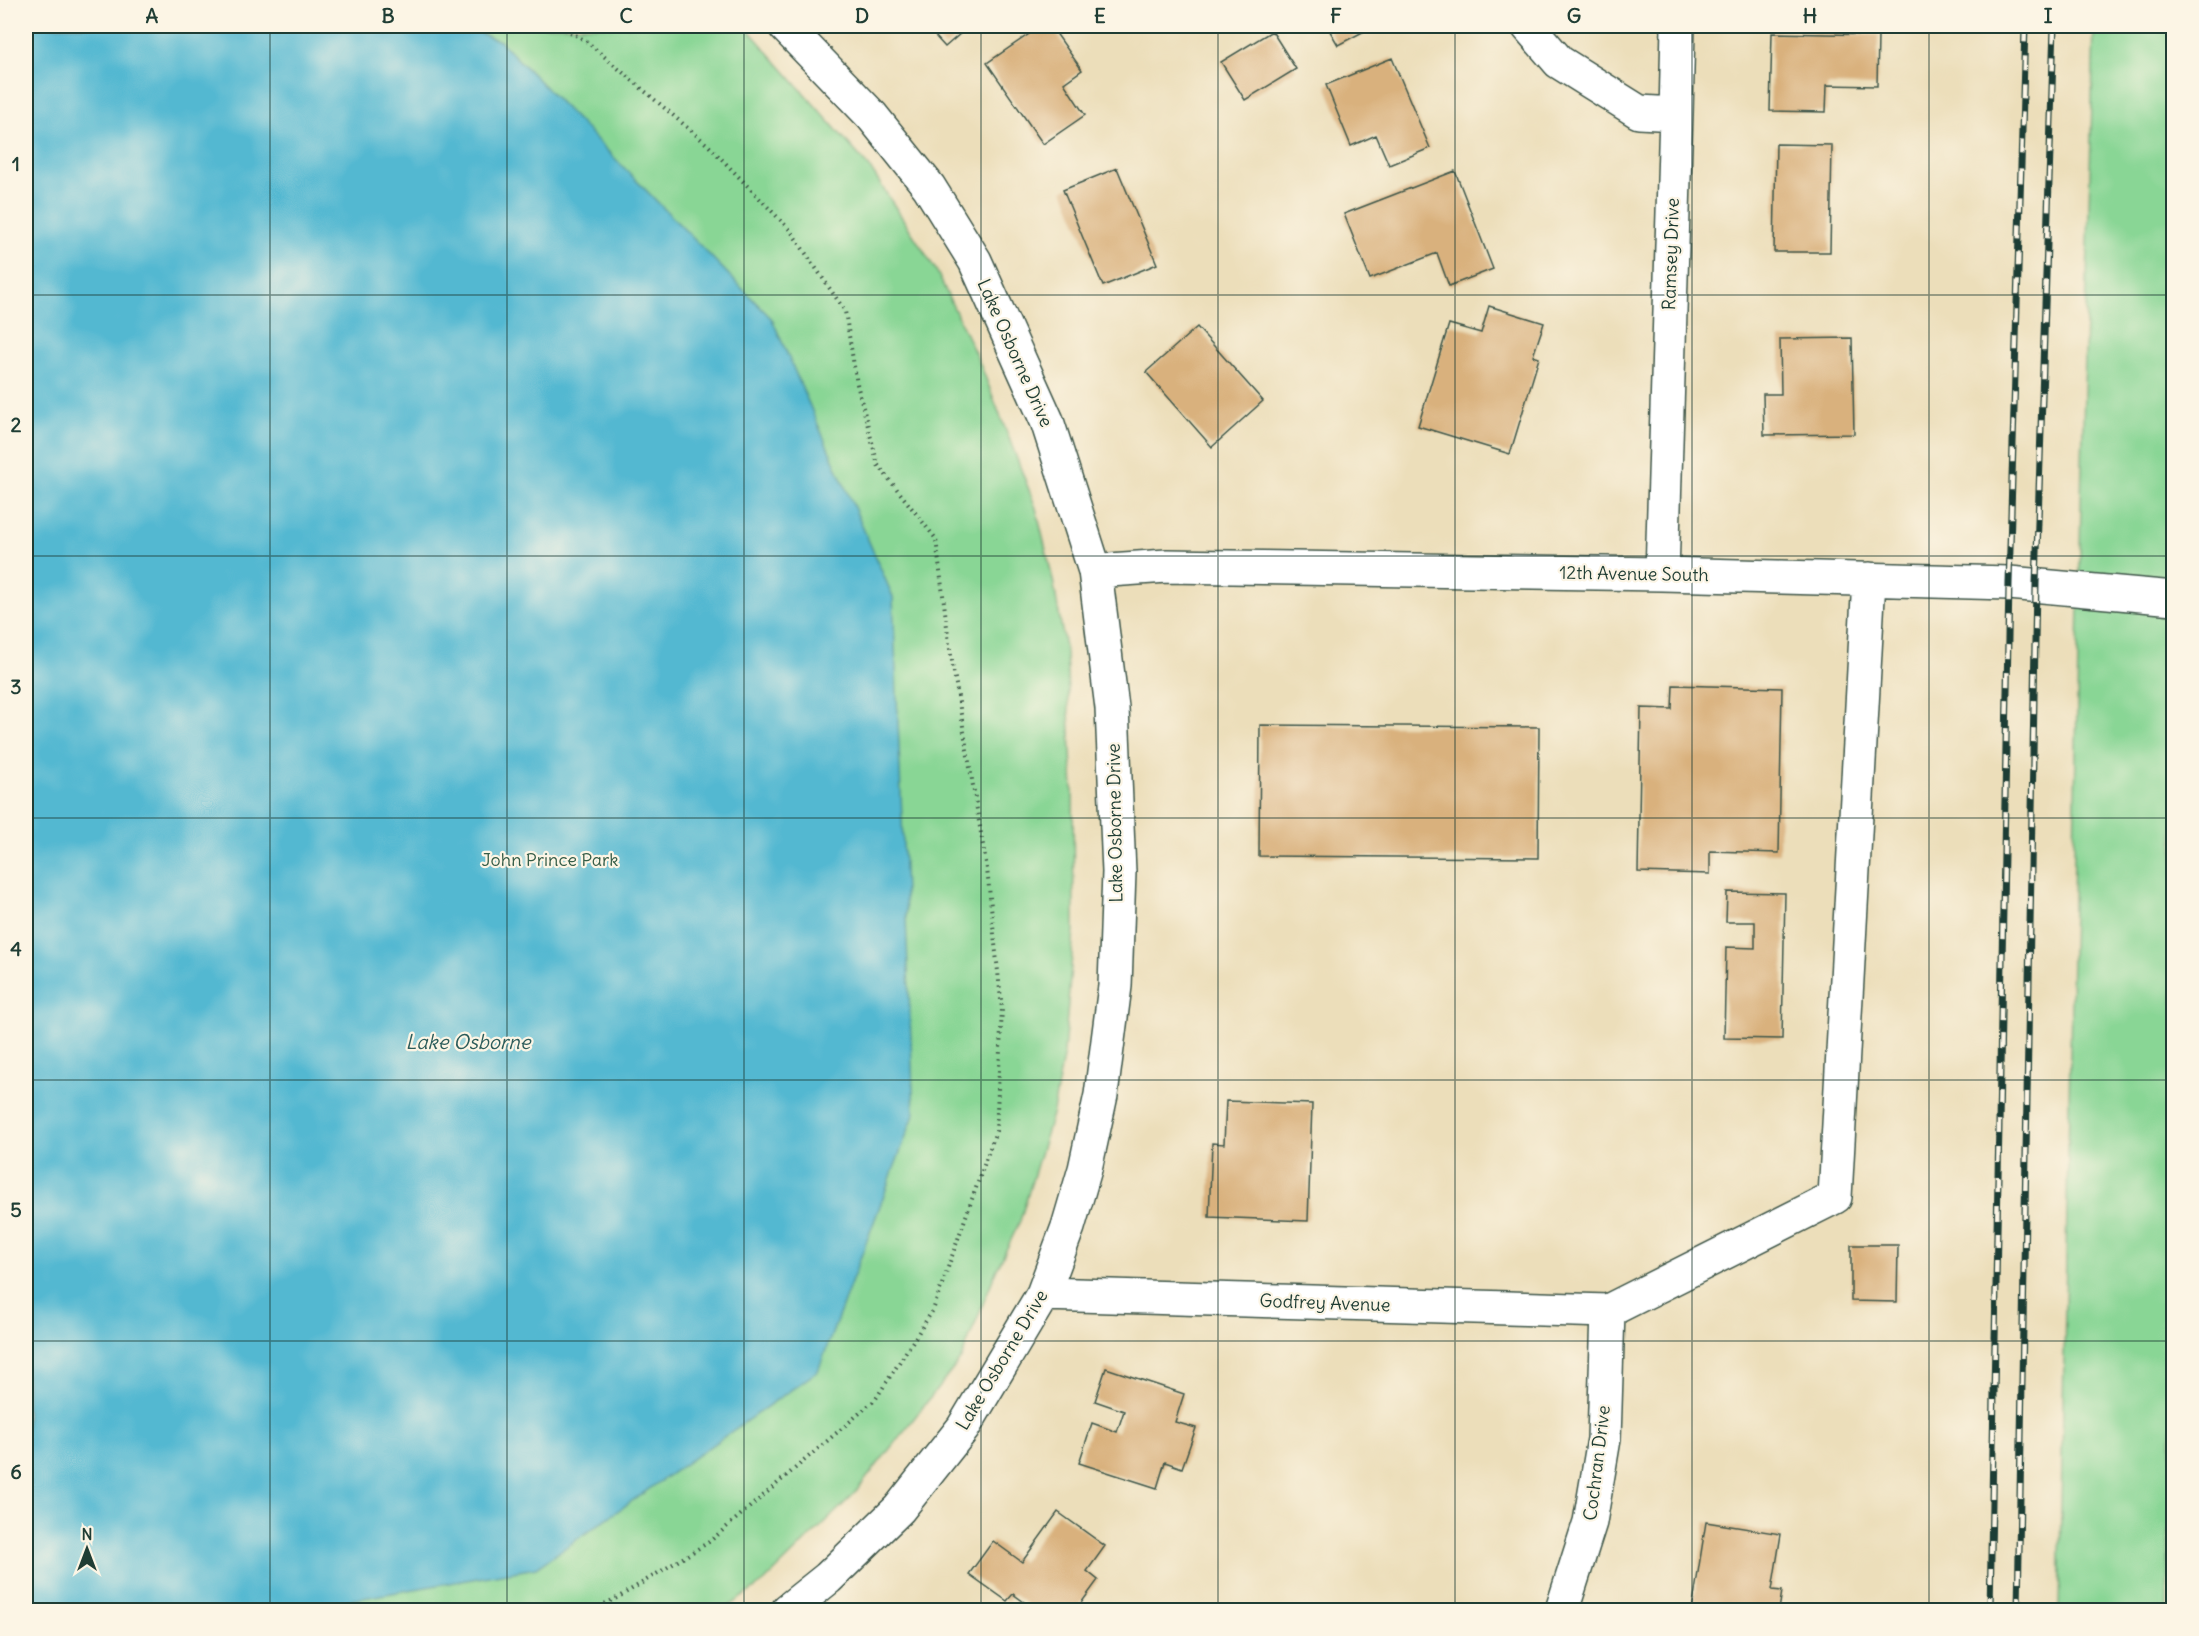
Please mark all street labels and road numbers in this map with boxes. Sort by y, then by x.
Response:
street label: Ramsey Drive [1657,197,1684,311]
street label: Lake Osborne Drive [973,275,1058,430]
street label: 12th Avenue South [1559,561,1709,586]
street label: Lake Osborne Drive [1102,743,1127,903]
street label: Lake Osborne Drive [951,1285,1052,1434]
street label: Godfrey Avenue [1259,1289,1391,1316]
street label: Cochran Drive [1578,1404,1615,1522]

